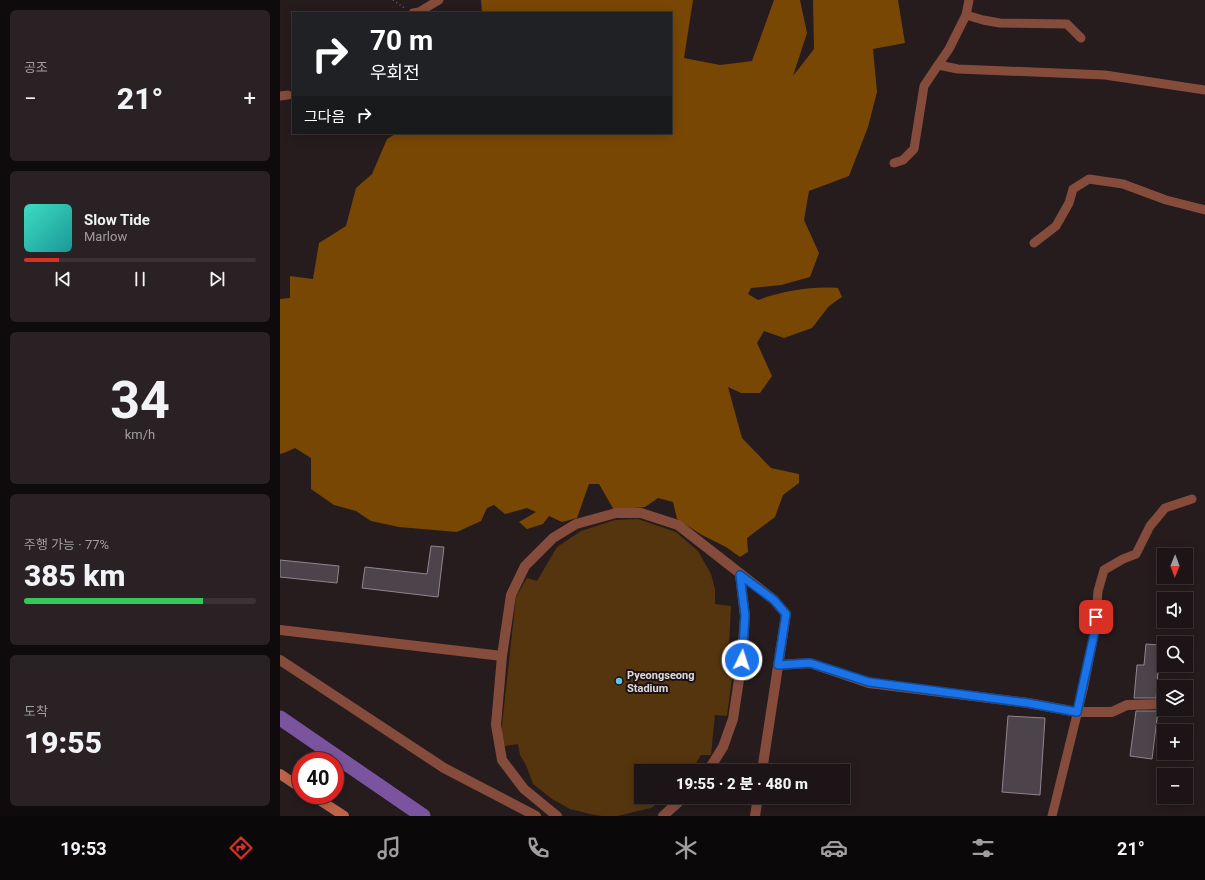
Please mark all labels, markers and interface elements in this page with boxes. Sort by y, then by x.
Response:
text: 70 m [370,24,433,57]
icon: right [304,28,356,80]
text: 공조 [24,60,48,75]
text: 우회전 [370,62,420,83]
text: 21° [117,81,163,116]
text: − [24,86,37,111]
text: + [244,86,256,111]
icon: right [353,104,375,126]
text: 그다음 [304,108,345,126]
text: Slow Tide [84,211,150,229]
text: Marlow [84,229,127,244]
icon: previous [52,268,74,290]
icon: pause [129,268,151,290]
icon: next [206,268,228,290]
text: 34 [110,370,170,431]
text: km/h [125,427,155,442]
text: 주행 가능 · 77% [24,537,109,552]
north arrow [1157,548,1193,584]
map controls [1157,548,1193,804]
text: 385 km [24,558,126,593]
button: sound [1157,592,1193,628]
pin [1079,600,1113,634]
icon: arrive [1085,606,1107,628]
button: search [1157,636,1193,672]
position arrow [721,639,763,681]
place label: Pyeongseong Stadium [627,669,695,695]
marker: Pyeongseong Stadium [614,676,624,686]
button: layers [1157,680,1193,716]
text: 도착 [24,704,48,719]
button: + [1157,724,1193,760]
text: 19:55 [24,725,102,760]
speed limit sign: 40 [292,752,344,804]
button: − [1157,768,1193,804]
text: 19:55 · 2 분 · 480 m [676,775,808,793]
icon: directions [227,834,255,862]
icon: music [375,834,403,862]
icon: phone [524,834,552,862]
icon: climate [672,834,700,862]
icon: car [820,834,848,862]
icon: filters [969,834,997,862]
text: 19:53 [60,838,107,859]
text: 21° [1117,838,1145,859]

